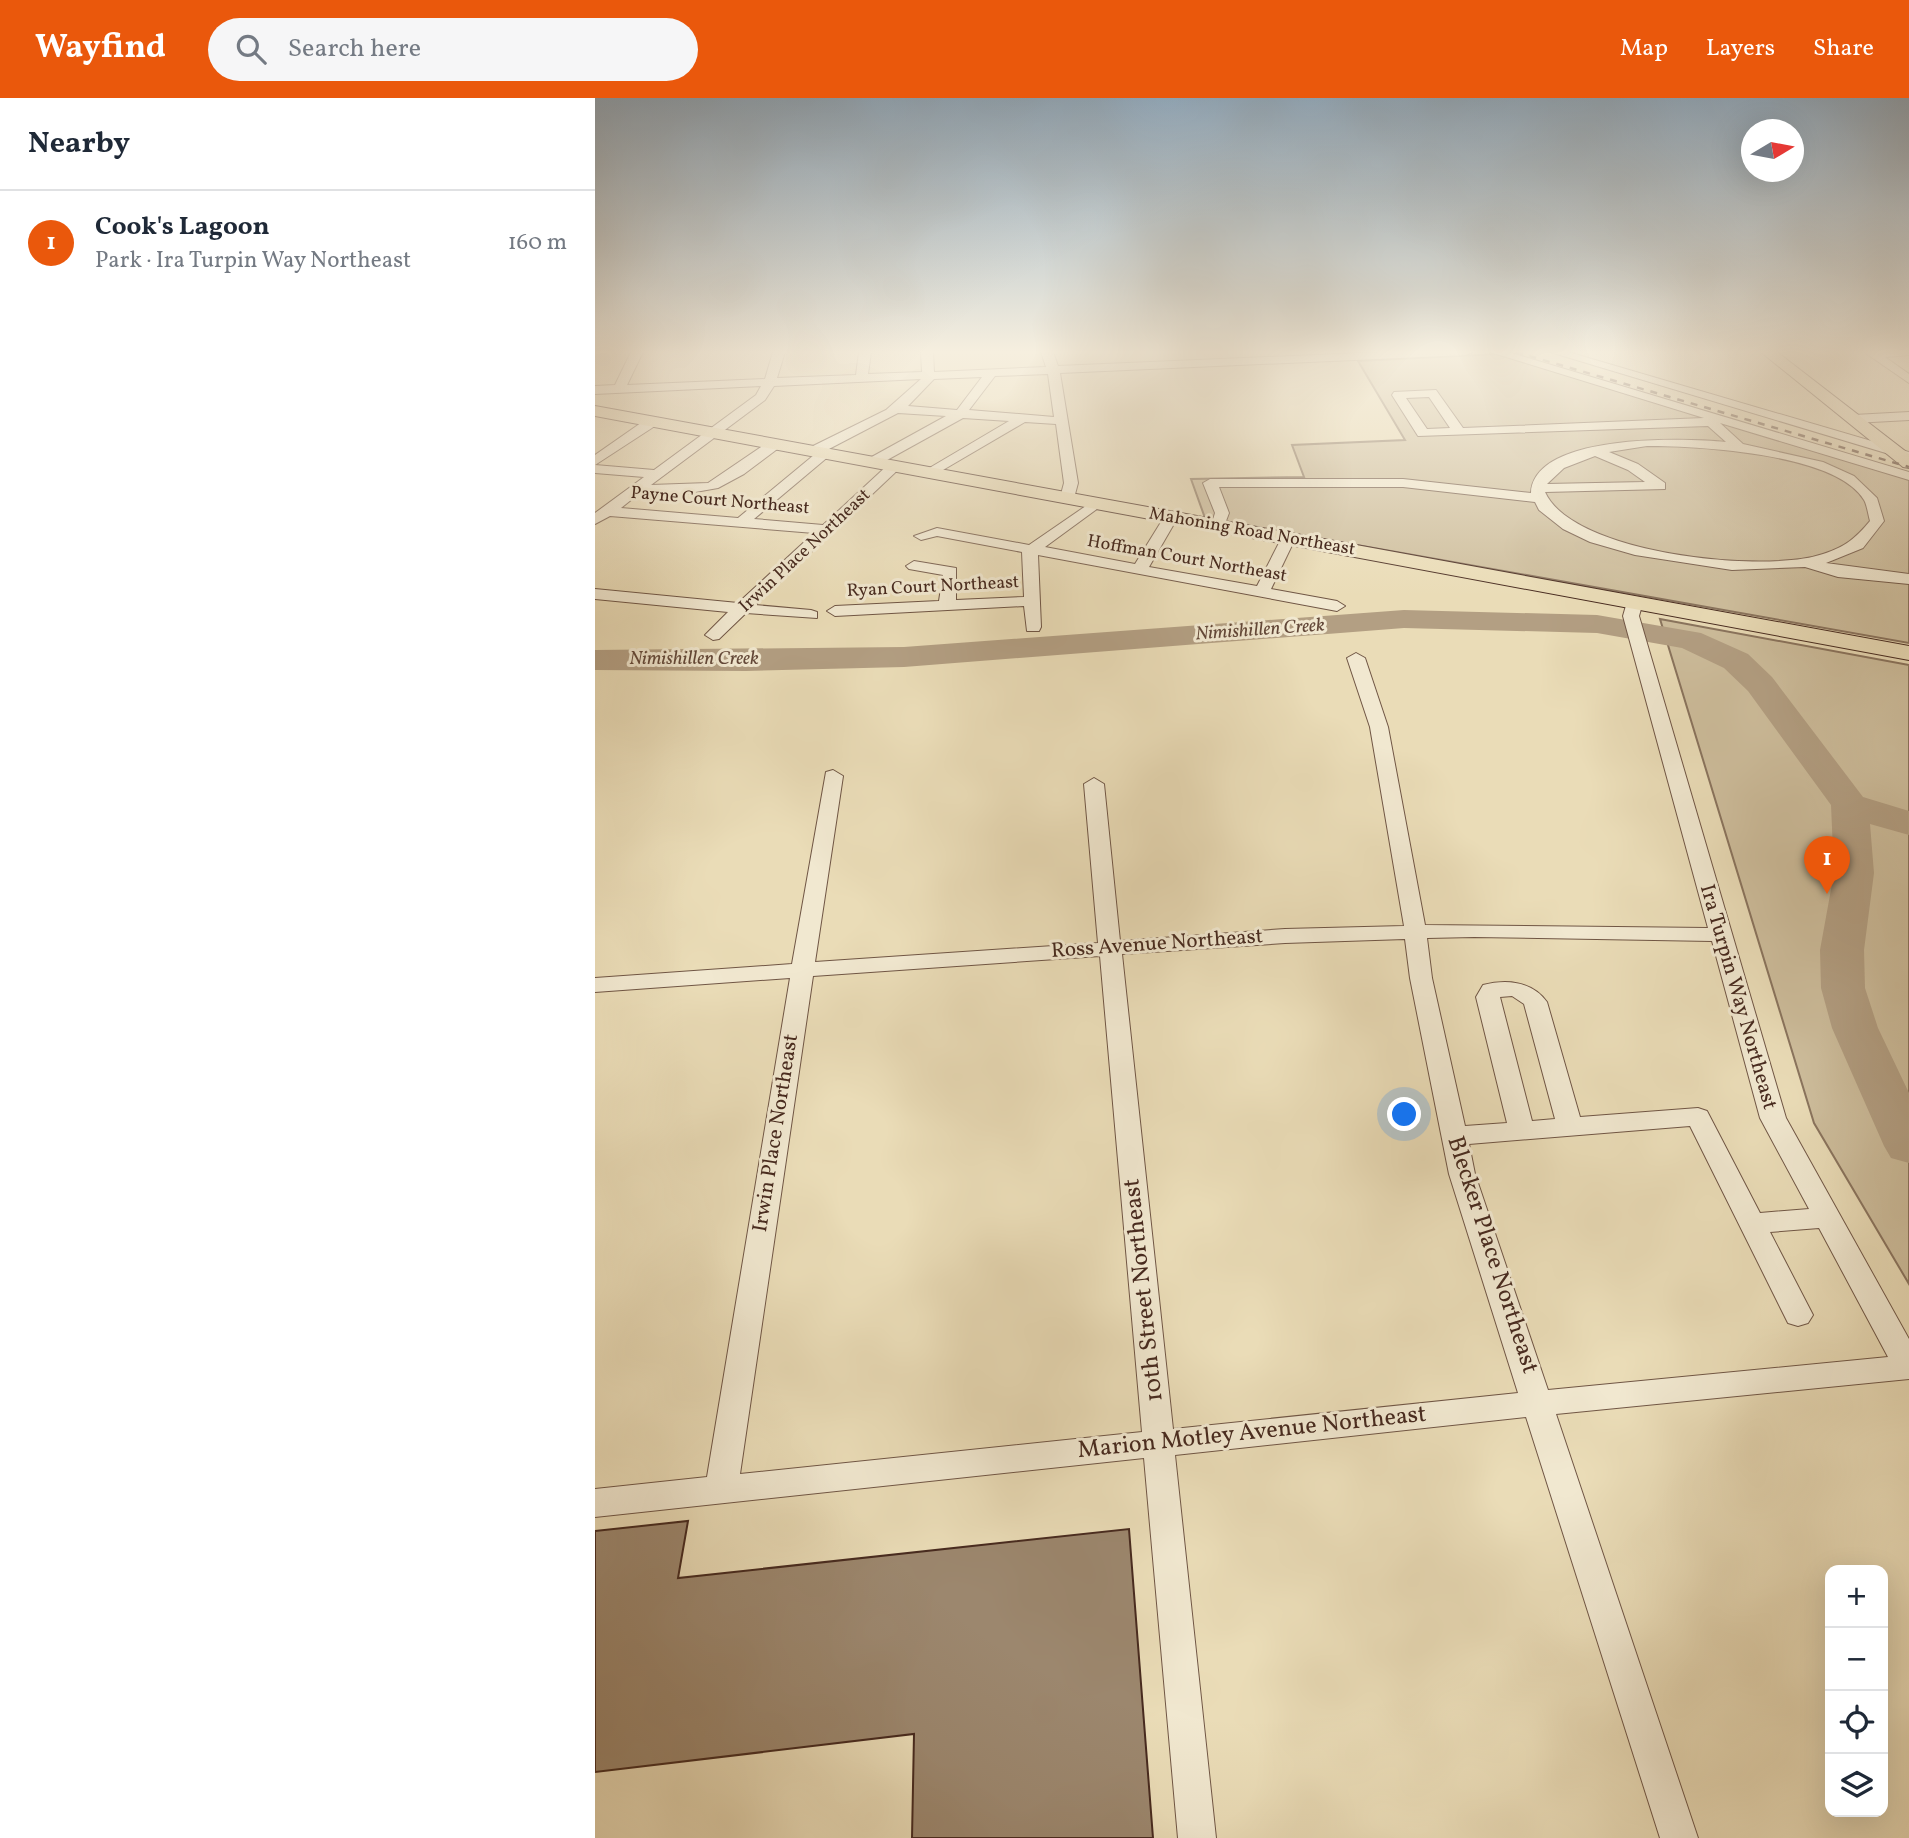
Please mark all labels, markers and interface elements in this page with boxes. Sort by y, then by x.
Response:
search box [208,18,698,81]
text: Wayfind [35,26,166,72]
icon: search [232,30,270,68]
text: Search here [288,31,421,67]
text: Map [1620,32,1668,66]
text: Layers [1706,32,1775,66]
text: Share [1813,32,1874,66]
north arrow [1741,119,1804,182]
text: Nearby [28,123,130,165]
text: Cook's Lagoon [95,209,270,245]
text: 1 [46,227,56,259]
text: 160 m [508,227,567,259]
text: Park · Ira Turpin Way Northeast [95,245,411,277]
street label: Payne Court Northeast [630,481,810,521]
street label: Irwin Place Northeast [734,483,876,619]
street label: Mahoning Road Northeast [1147,502,1357,562]
street label: Hoffman Court Northeast [1085,529,1289,589]
street label: Ryan Court Northeast [846,570,1020,604]
water label: Nimishillen Creek [1194,612,1326,647]
water label: Nimishillen Creek [629,646,759,672]
pin: 1 [1804,836,1850,894]
street label: Ira Turpin Way Northeast [1692,881,1784,1113]
street label: Ross Avenue Northeast [1050,922,1264,966]
street label: Irwin Place Northeast [746,1032,806,1234]
your location [1387,1097,1421,1131]
street label: Blecker Place Northeast [1438,1132,1546,1378]
street label: 10th Street Northeast [1115,1177,1173,1403]
street label: Marion Motley Avenue Northeast [1076,1398,1428,1468]
map controls [1825,1565,1888,1817]
button: + [1825,1565,1888,1628]
button: − [1825,1628,1888,1691]
button: locate [1825,1691,1888,1754]
button: layers [1825,1754,1888,1817]

